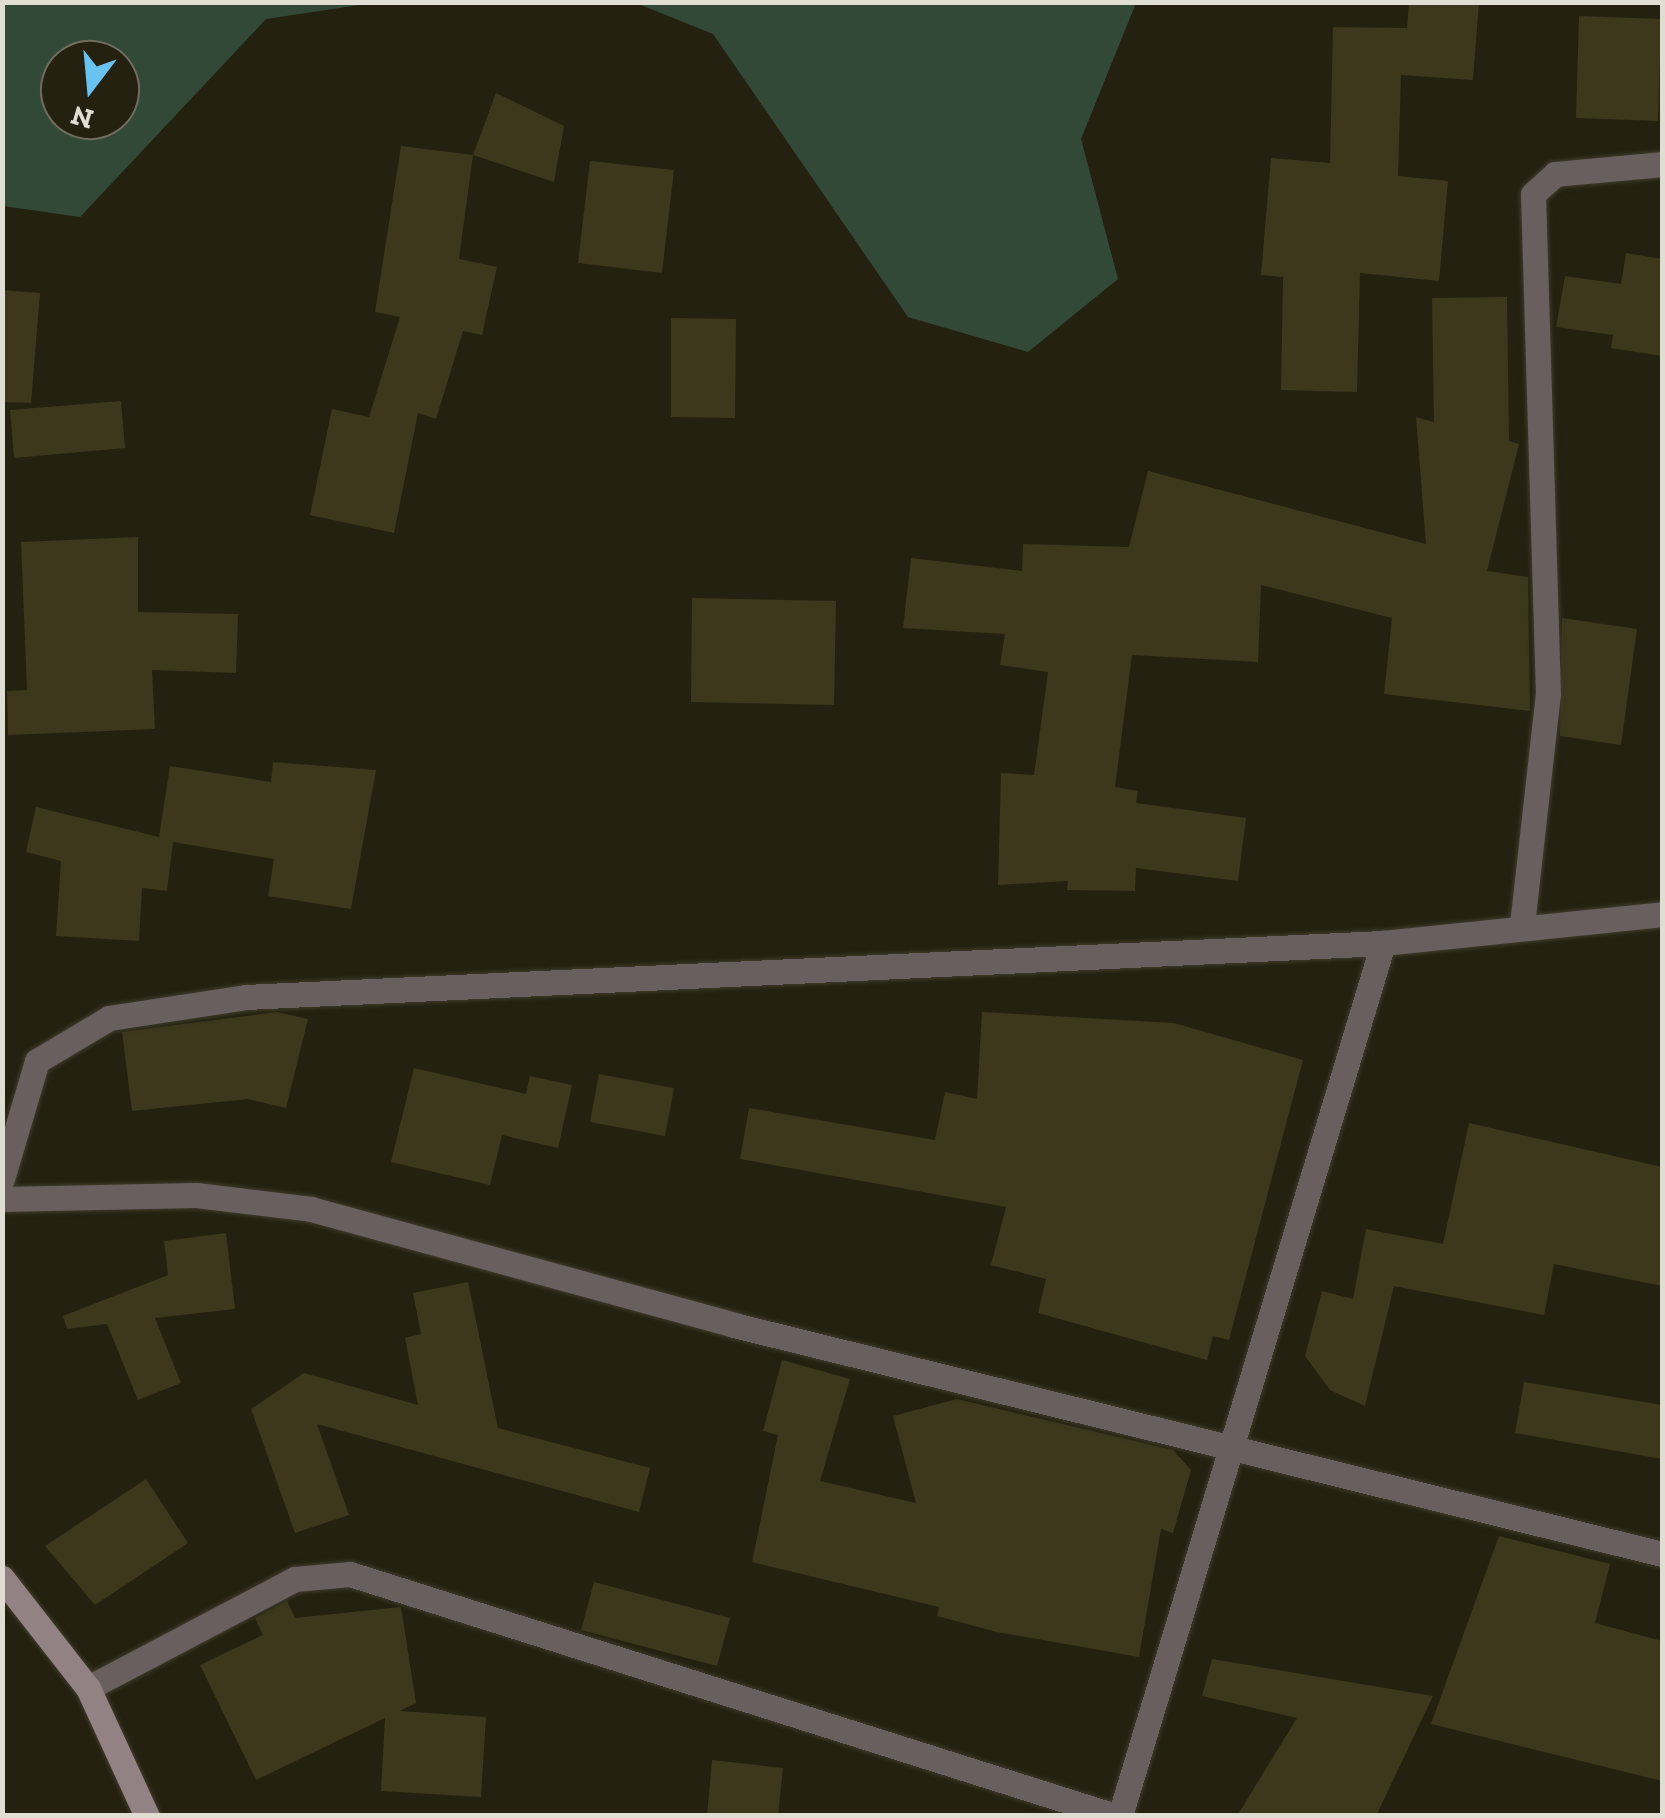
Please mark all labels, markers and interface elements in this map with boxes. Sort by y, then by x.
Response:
north arrow [40,40,140,140]
text: N [67,99,97,136]

